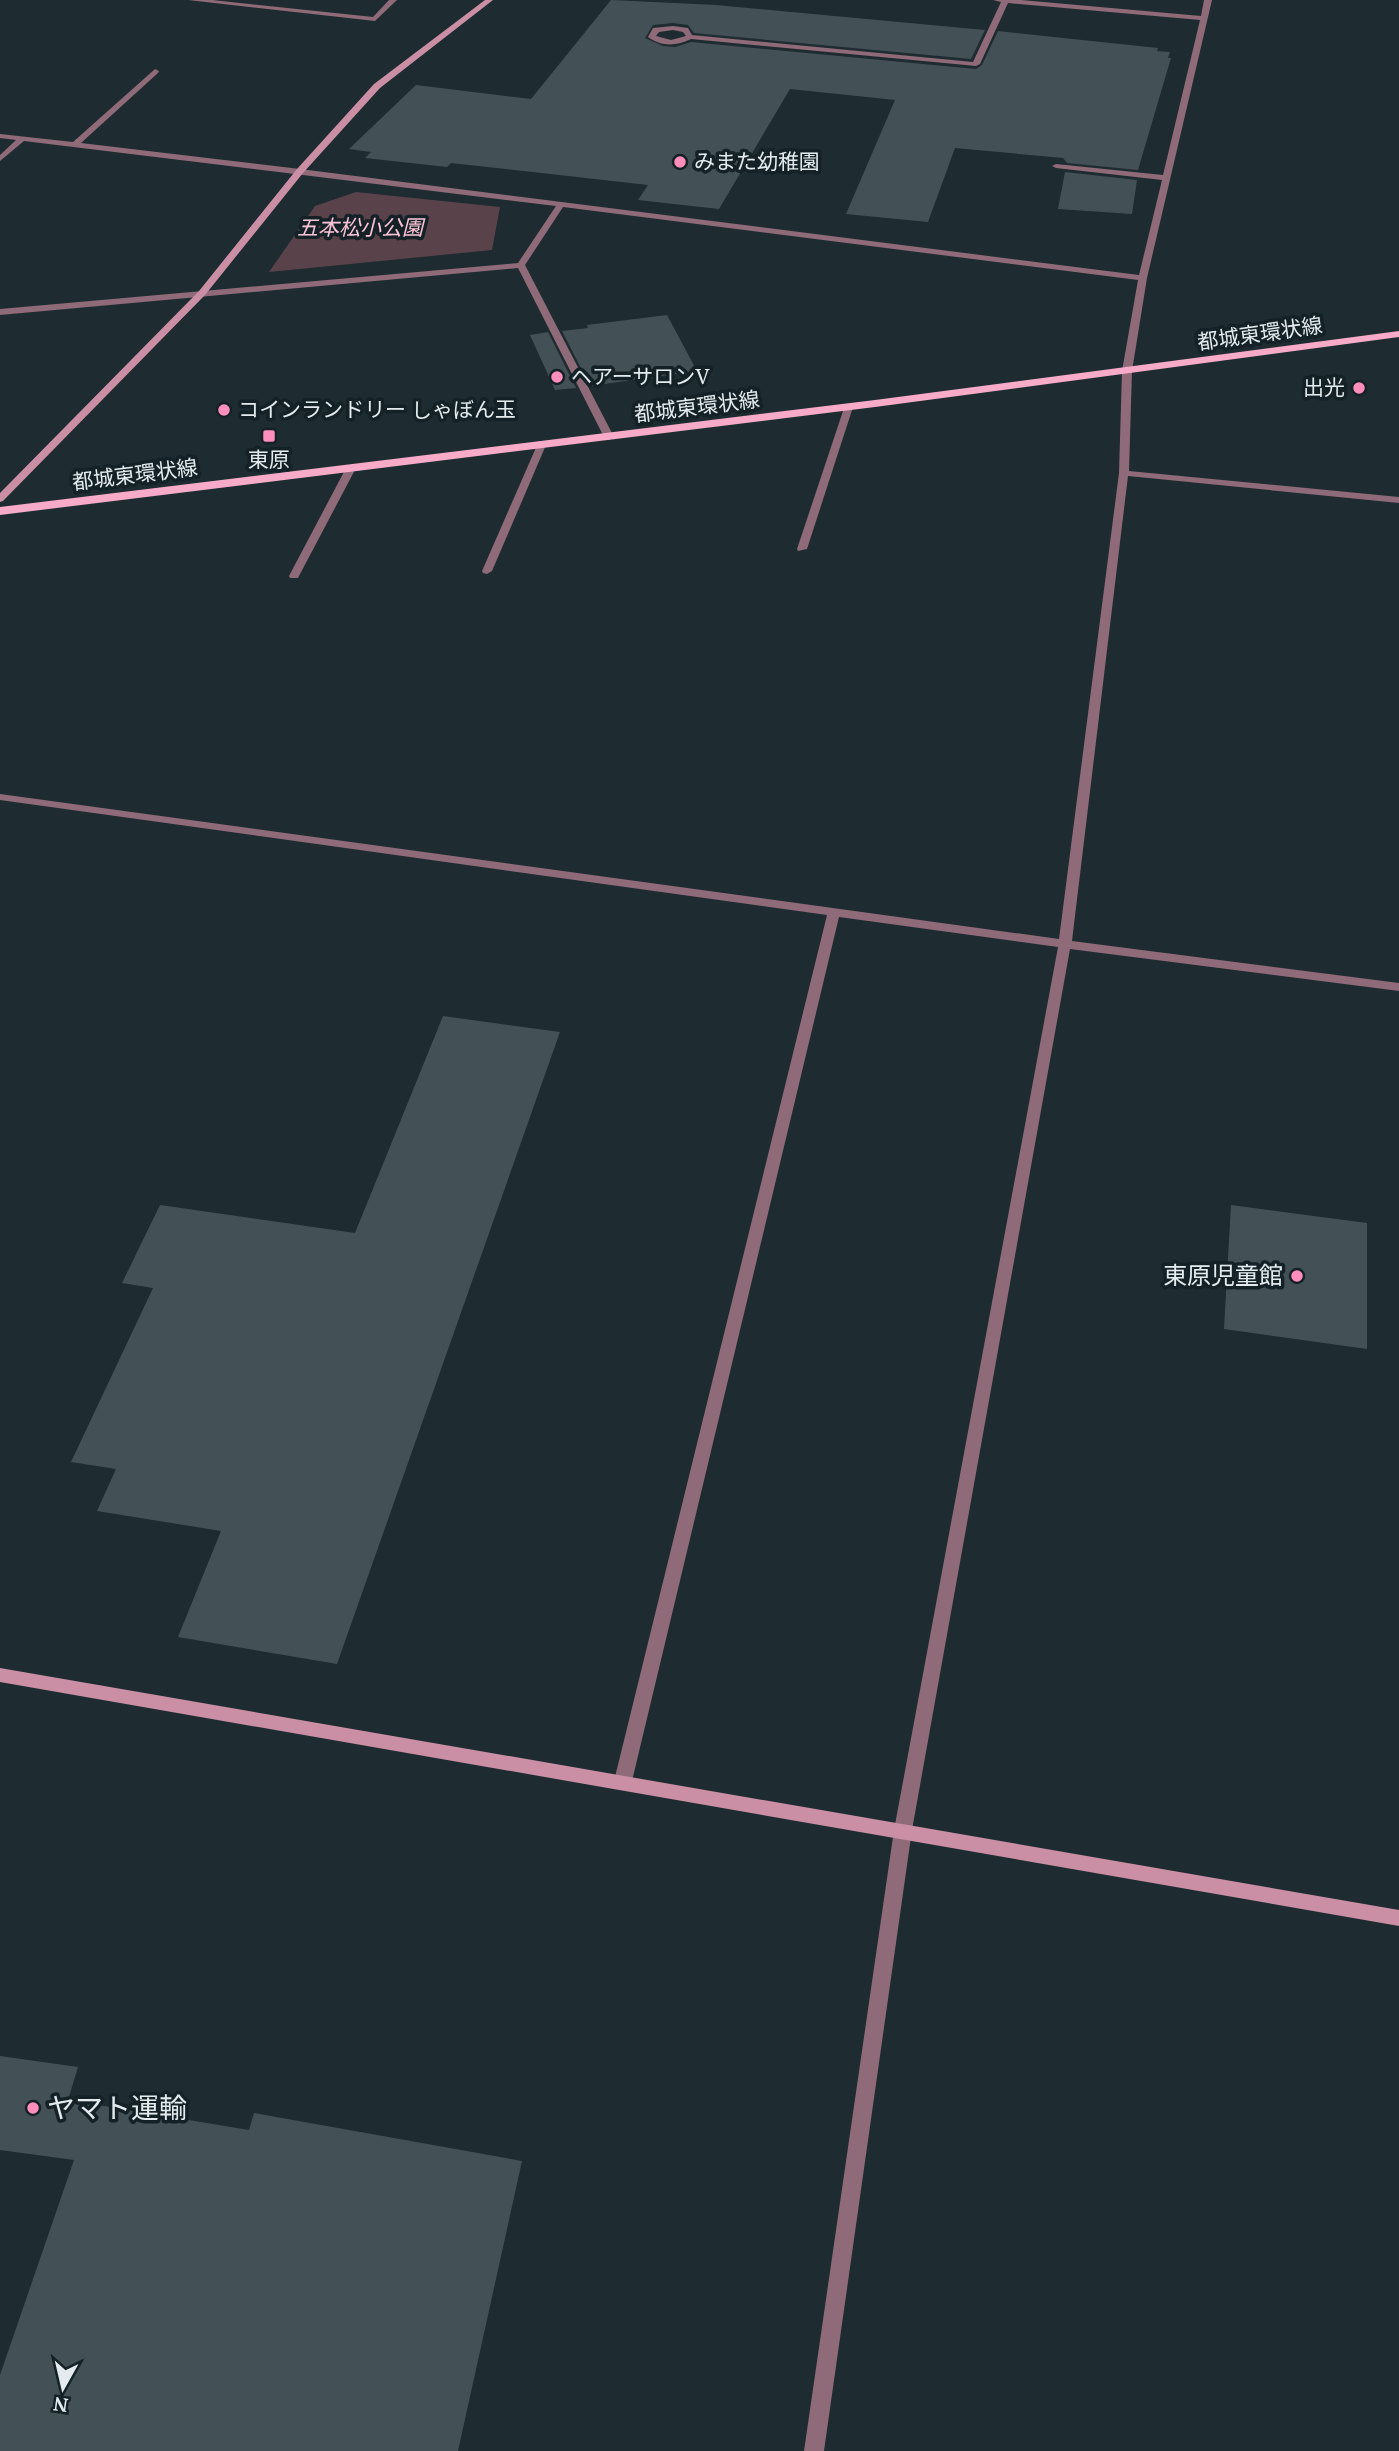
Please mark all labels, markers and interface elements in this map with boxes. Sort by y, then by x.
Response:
place label: みまた幼稚園 [694,147,820,175]
marker: みまた幼稚園 [672,154,688,170]
park label: 五本松小公園 [297,213,426,241]
street label: 都城東環状線 [1196,310,1324,356]
place label: ヘアーサロンV [571,362,710,390]
marker: ヘアーサロンV [549,369,565,385]
place label: 出光 [1303,373,1345,401]
marker: 出光 [1351,380,1367,396]
street label: 都城東環状線 [633,384,761,428]
place label: コインランドリー しゃぼん玉 [238,395,516,423]
marker: コインランドリー しゃぼん玉 [216,402,232,418]
marker: 東原 [261,428,277,444]
place label: 東原 [248,445,290,473]
street label: 都城東環状線 [71,452,199,496]
place label: 東原児童館 [1163,1259,1283,1291]
marker: 東原児童館 [1289,1268,1305,1284]
place label: ヤマト運輸 [47,2089,187,2126]
marker: ヤマト運輸 [25,2100,41,2116]
north arrow [28,2353,98,2423]
text: N [51,2392,69,2419]

